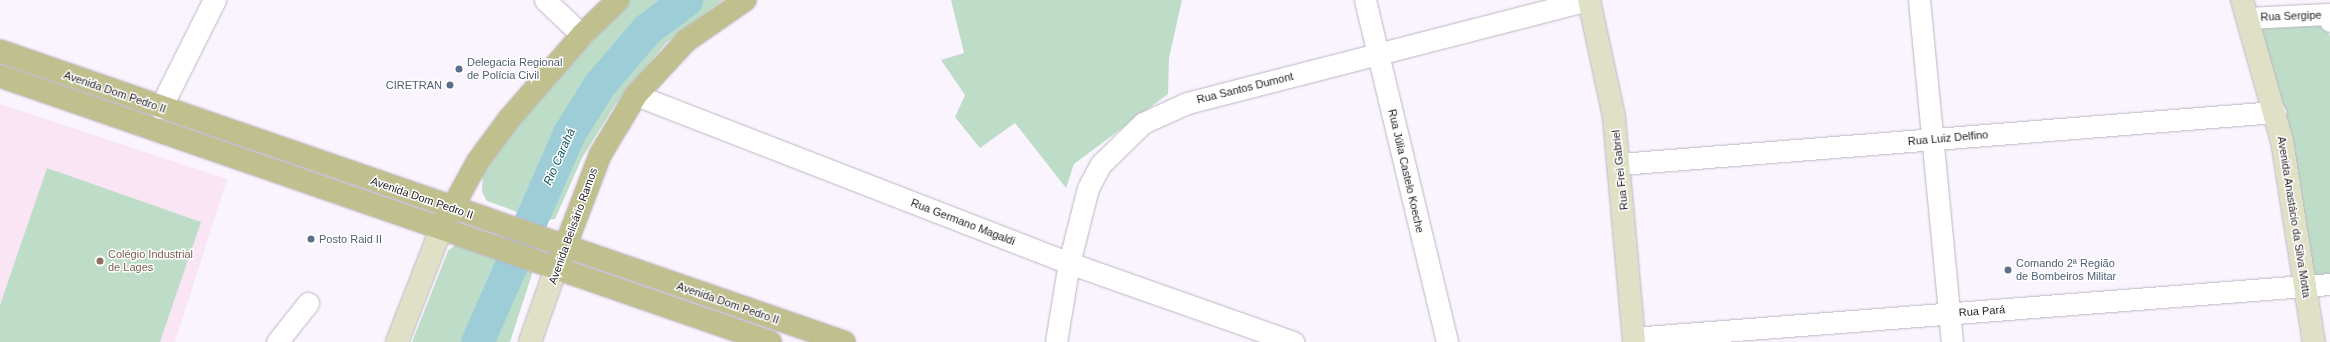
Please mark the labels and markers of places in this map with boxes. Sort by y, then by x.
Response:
place label: Delegacia Regional de Polícia Civil [467,56,562,82]
marker: Delegacia Regional de Polícia Civil [454,64,464,74]
place label: CIRETRAN [386,78,442,92]
marker: CIRETRAN [445,80,455,90]
place label: Posto Raid II [319,232,382,246]
marker: Posto Raid II [306,234,316,244]
place label: Colégio Industrial de Lages [108,248,193,274]
marker: Colégio Industrial de Lages [95,256,105,266]
place label: Comando 2ª Região de Bombeiros Militar [2016,257,2116,283]
marker: Comando 2ª Região de Bombeiros Militar [2003,265,2013,275]

